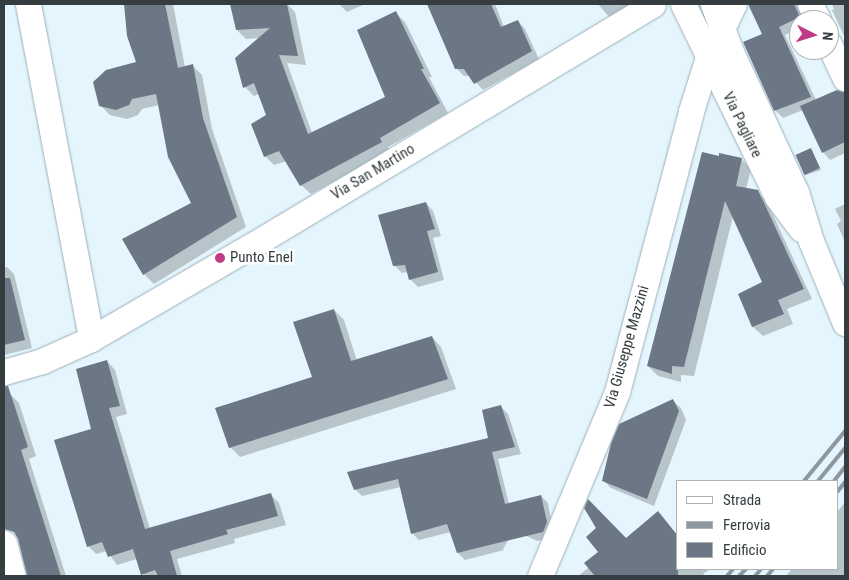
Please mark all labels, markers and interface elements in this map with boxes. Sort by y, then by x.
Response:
north arrow [789,10,839,60]
text: N [820,31,836,41]
street label: Via Pagliare [718,89,766,161]
street label: Via San Martino [328,140,418,204]
place label: Punto Enel [230,249,293,267]
marker: Punto Enel [214,252,226,264]
street label: Via Giuseppe Mazzini [601,283,653,411]
legend [676,480,839,570]
text: Strada [723,491,761,509]
text: Ferrovia [723,516,771,534]
text: Edificio [723,541,766,559]

